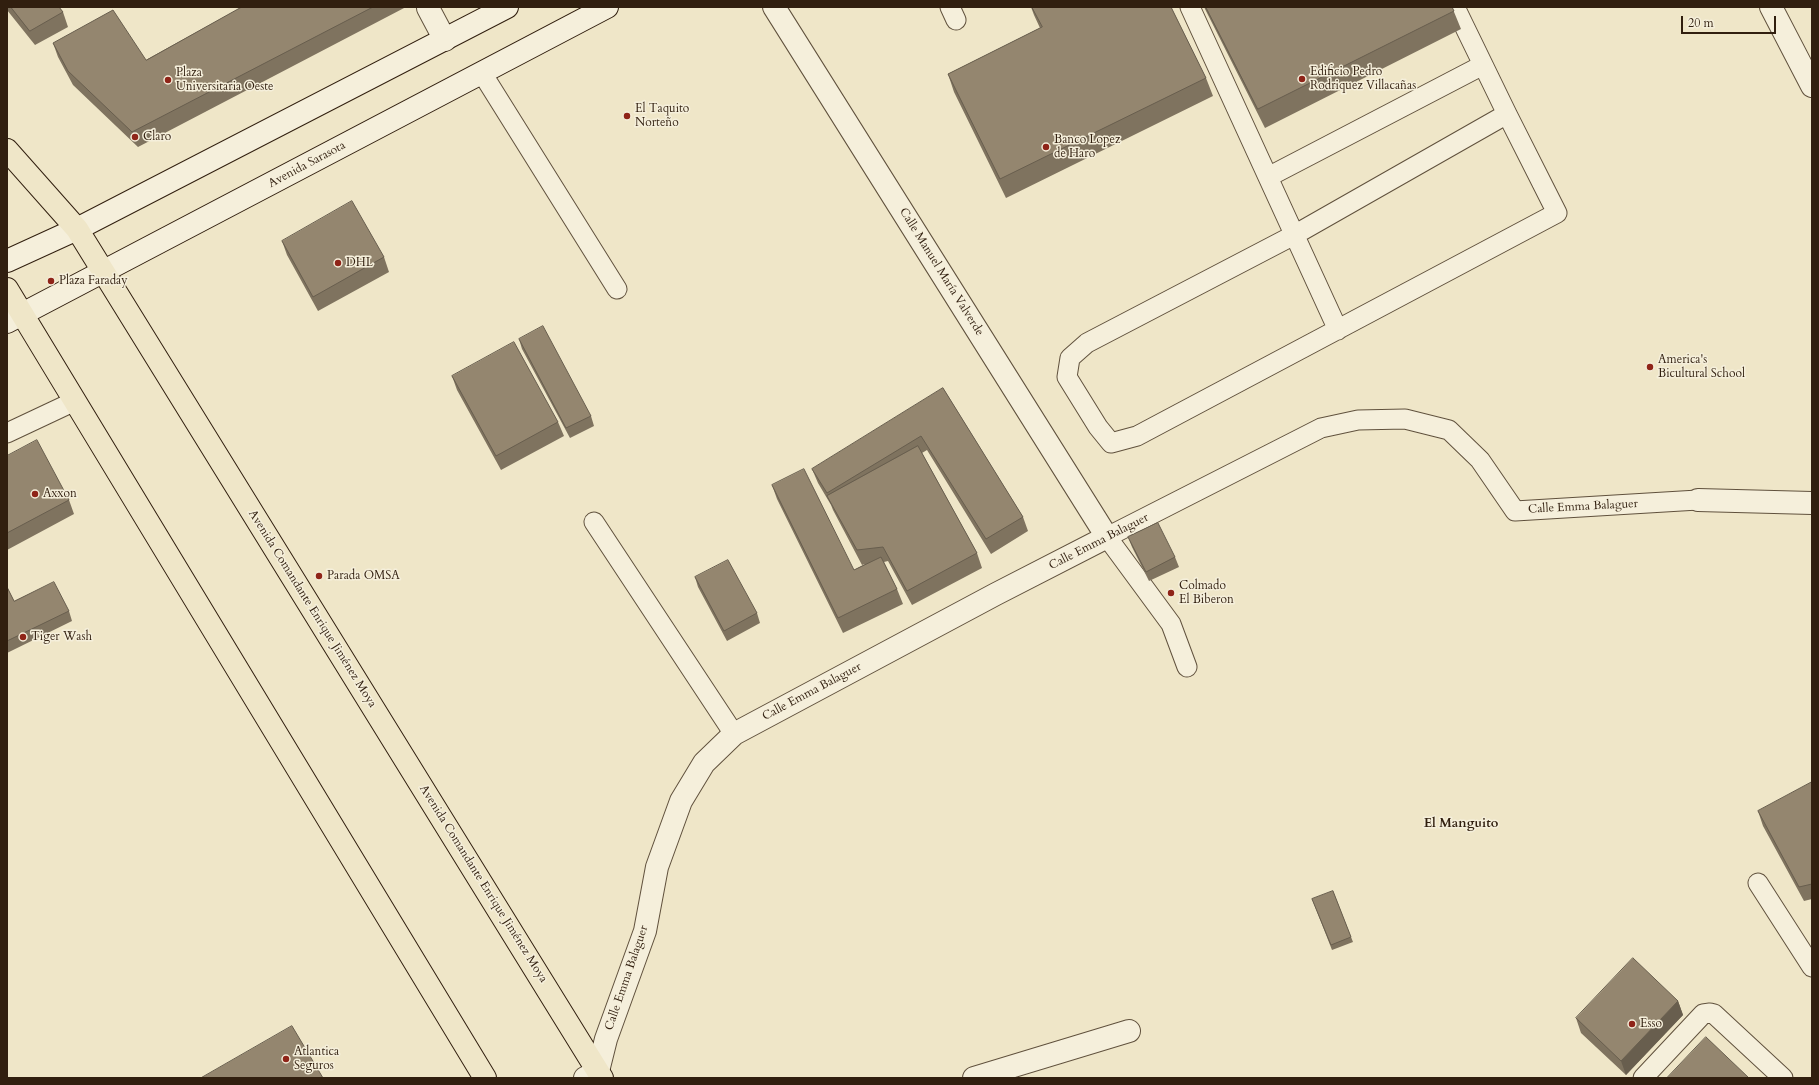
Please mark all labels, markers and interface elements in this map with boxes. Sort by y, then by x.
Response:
scale bar [1683,8,1778,34]
text: 20 m [1688,15,1714,31]
place label: Edificio Pedro Rodriquez Villacañas [1310,65,1416,93]
place label: Plaza Universitaria Oeste [176,66,273,94]
marker: Edificio Pedro Rodriquez Villacañas [1297,74,1307,84]
marker: Plaza Universitaria Oeste [163,75,173,85]
place label: El Taquito Norteño [635,102,689,130]
marker: El Taquito Norteño [622,111,632,121]
place label: Claro [143,130,171,144]
marker: Claro [130,132,140,142]
place label: Banco Lopez de Haro [1054,133,1120,161]
street label: Avenida Sarasota [266,139,348,191]
marker: Banco Lopez de Haro [1041,142,1051,152]
street label: Calle Manuel María Valverde [896,205,986,339]
place label: DHL [346,256,373,270]
marker: DHL [333,258,343,268]
place label: Plaza Faraday [59,274,128,288]
marker: Plaza Faraday [46,276,56,286]
place label: America's Bicultural School [1658,353,1745,381]
marker: America's Bicultural School [1645,362,1655,372]
place label: Axxon [43,487,77,501]
marker: Axxon [30,489,40,499]
street label: Calle Emma Balaguer [1528,497,1638,517]
street label: Avenida Comandante Enrique Jiménez Moya [245,507,379,711]
street label: Calle Emma Balaguer [1047,511,1151,573]
place label: Parada OMSA [327,569,400,583]
marker: Parada OMSA [314,571,324,581]
place label: Colmado El Biberon [1179,579,1234,607]
marker: Colmado El Biberon [1166,588,1176,598]
place label: Tiger Wash [31,630,92,644]
marker: Tiger Wash [18,632,28,642]
street label: Calle Emma Balaguer [760,660,864,724]
street label: Avenida Comandante Enrique Jiménez Moya [416,782,550,986]
district label: El Manguito [1424,816,1498,832]
street label: Calle Emma Balaguer [602,924,652,1032]
place label: Esso [1640,1017,1662,1031]
marker: Esso [1627,1019,1637,1029]
place label: Atlantica Seguros [294,1045,339,1073]
marker: Atlantica Seguros [281,1054,291,1064]

